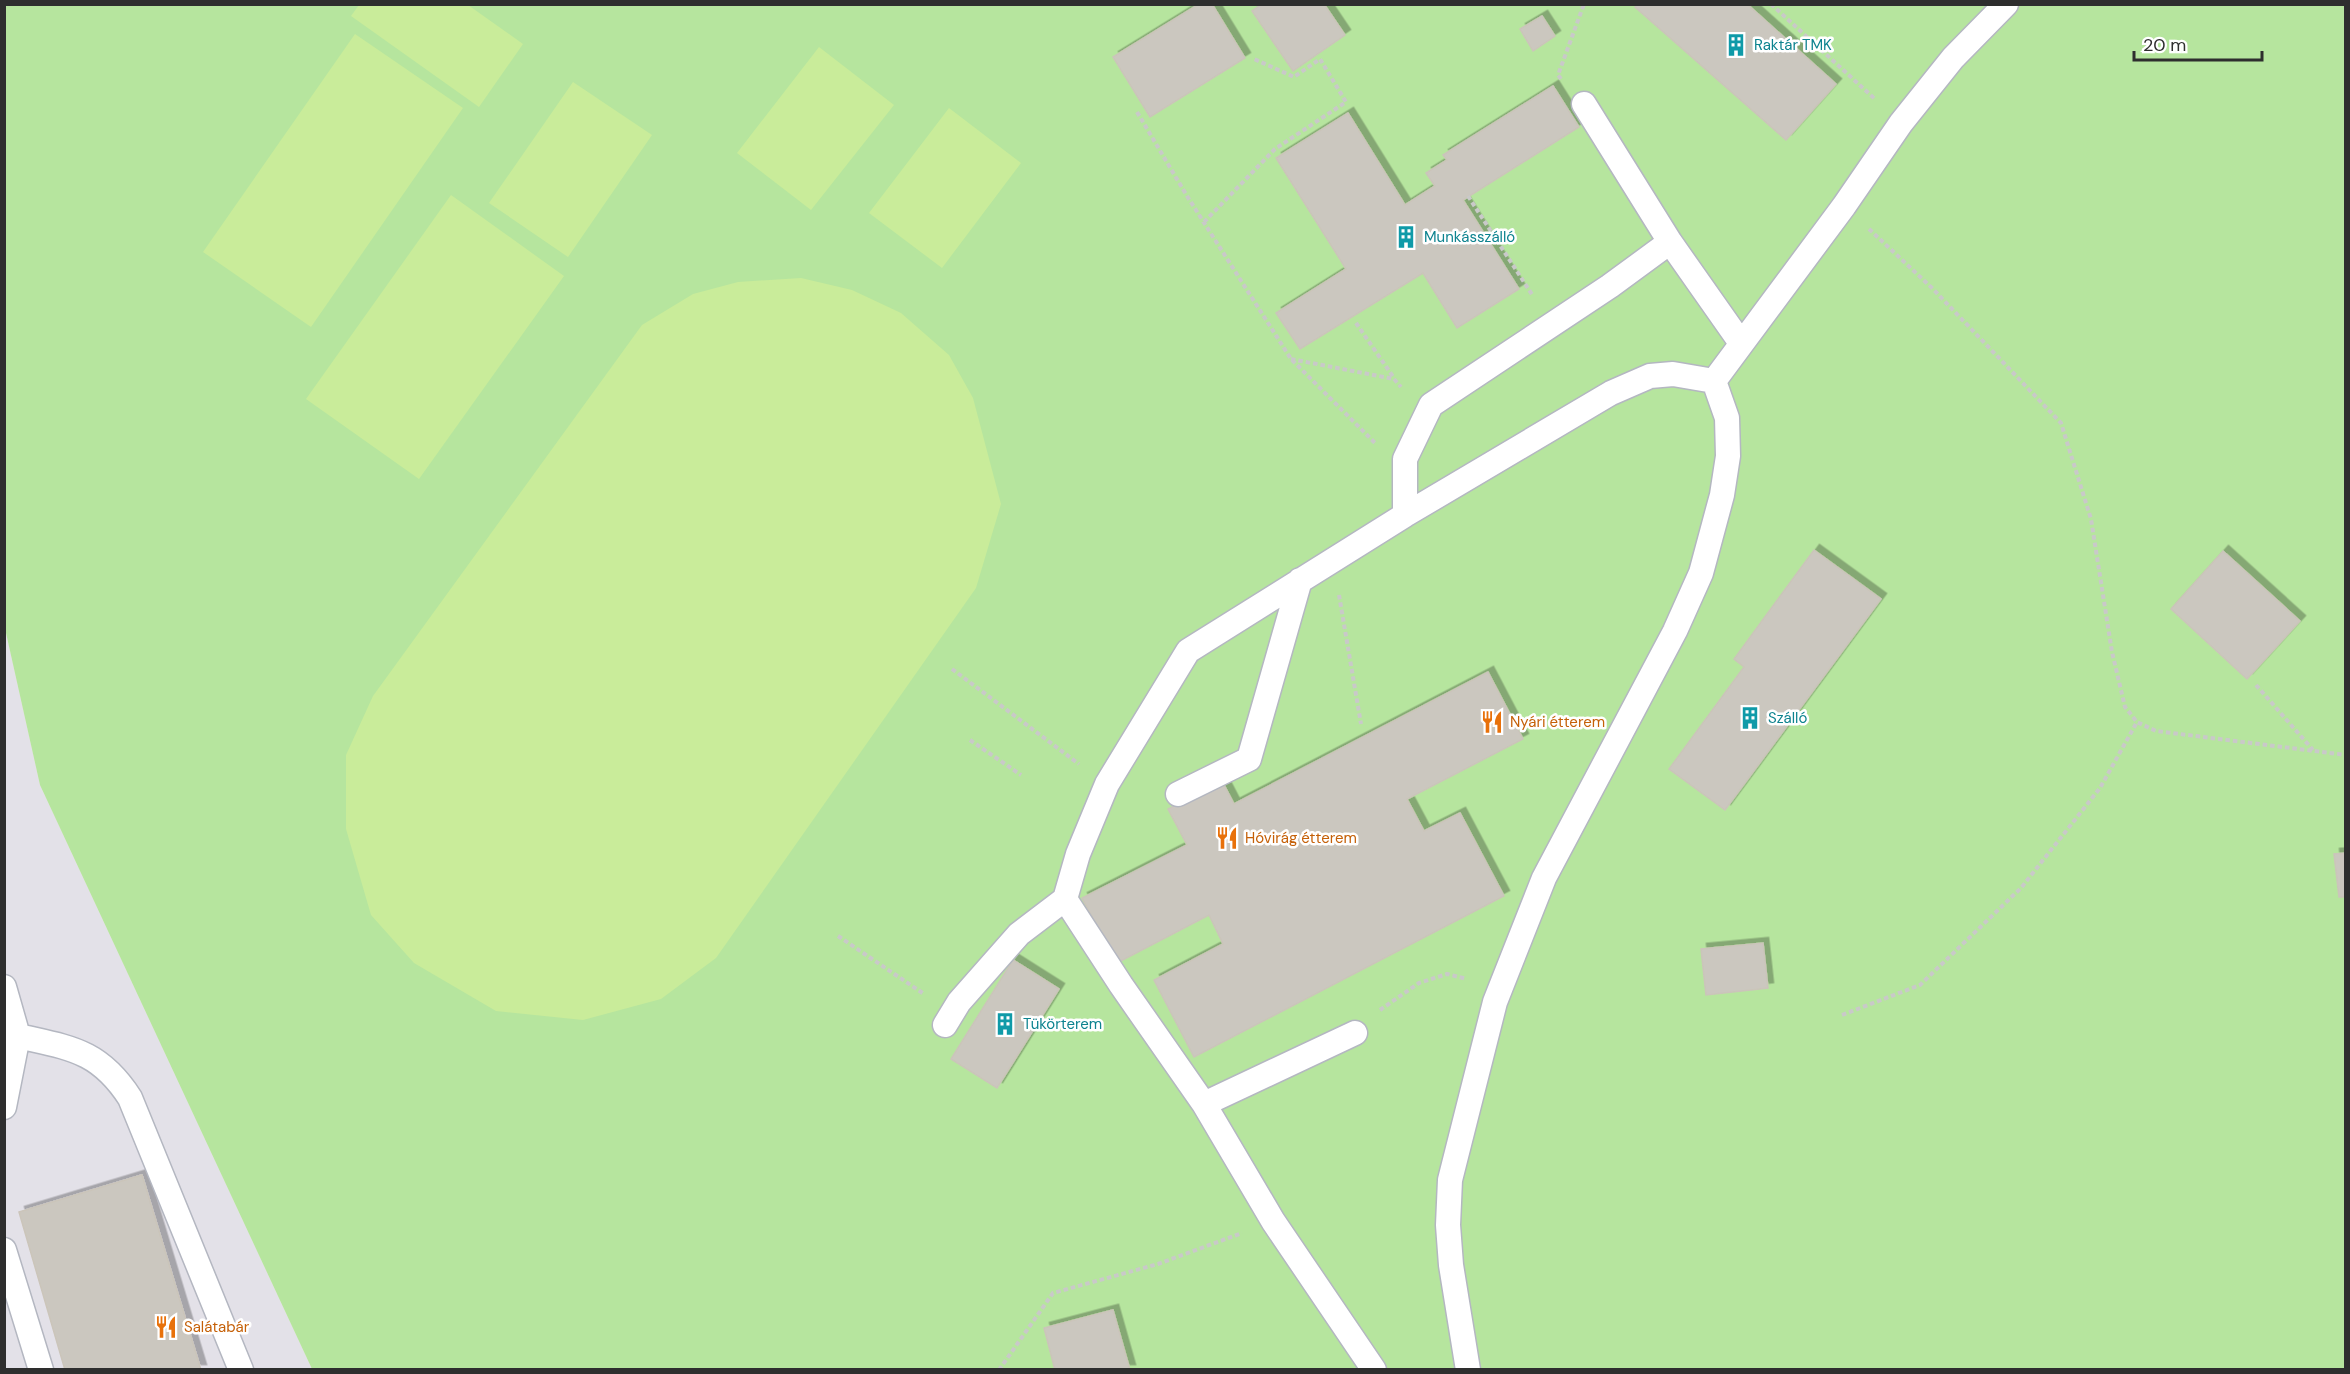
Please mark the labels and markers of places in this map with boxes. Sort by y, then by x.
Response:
building icon: Raktár TMK [1723,32,1749,58]
place label: Raktár TMK [1754,35,1832,55]
building icon: Munkásszálló [1393,224,1419,250]
place label: Munkásszálló [1424,227,1515,247]
building icon: Szálló [1737,705,1763,731]
place label: Szálló [1768,708,1807,728]
restaurant icon: Nyári étterem [1479,709,1505,735]
place label: Nyári étterem [1510,712,1605,732]
restaurant icon: Hóvirág étterem [1214,825,1240,851]
place label: Hóvirág étterem [1245,828,1357,848]
building icon: Tükörterem [992,1011,1018,1037]
place label: Tükörterem [1023,1014,1102,1034]
restaurant icon: Salátabár [153,1314,179,1340]
place label: Salátabár [184,1317,250,1337]

